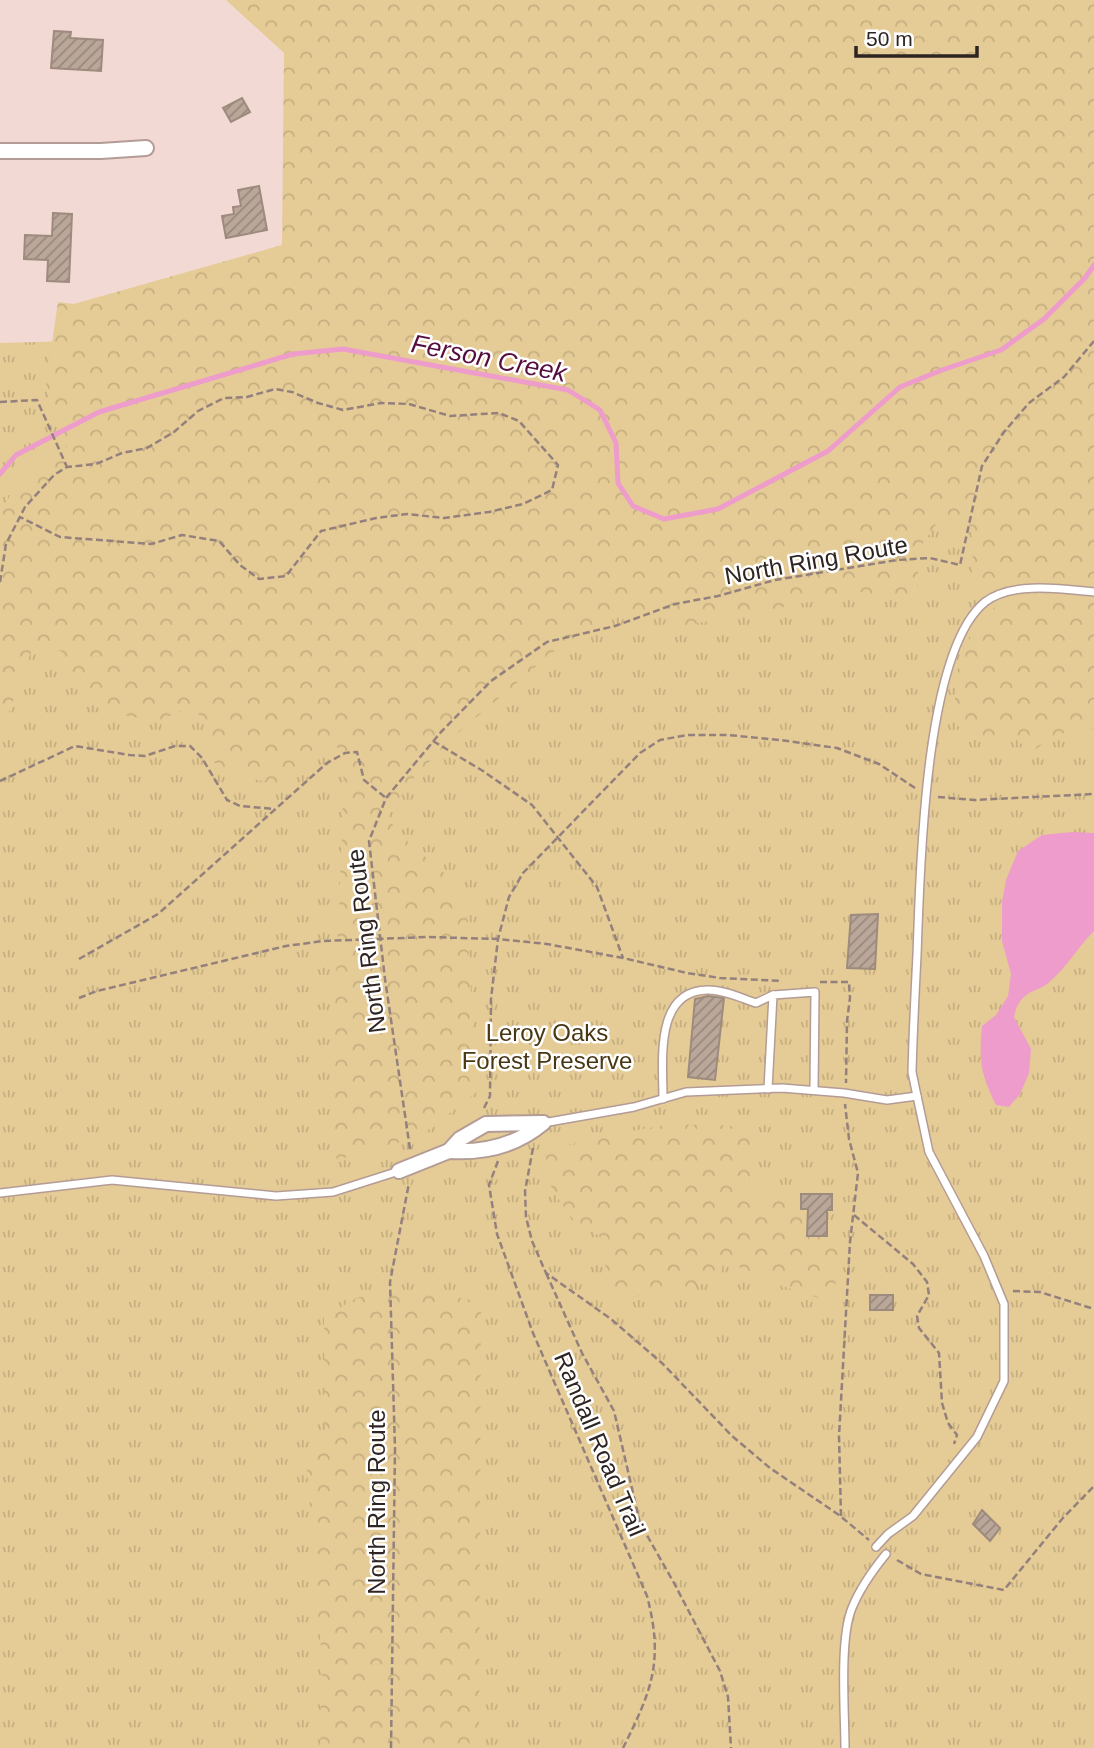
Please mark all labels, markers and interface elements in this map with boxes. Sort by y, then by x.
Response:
scale bar [856,14,977,58]
text: 50 m [866,27,913,50]
water label: Ferson Creek [409,328,571,388]
street label: North Ring Route [722,531,910,589]
street label: North Ring Route [341,847,391,1035]
park label: Leroy Oaks Forest Preserve [462,1019,632,1074]
street label: Randall Road Trail [549,1348,651,1540]
street label: North Ring Route [363,1409,390,1595]

